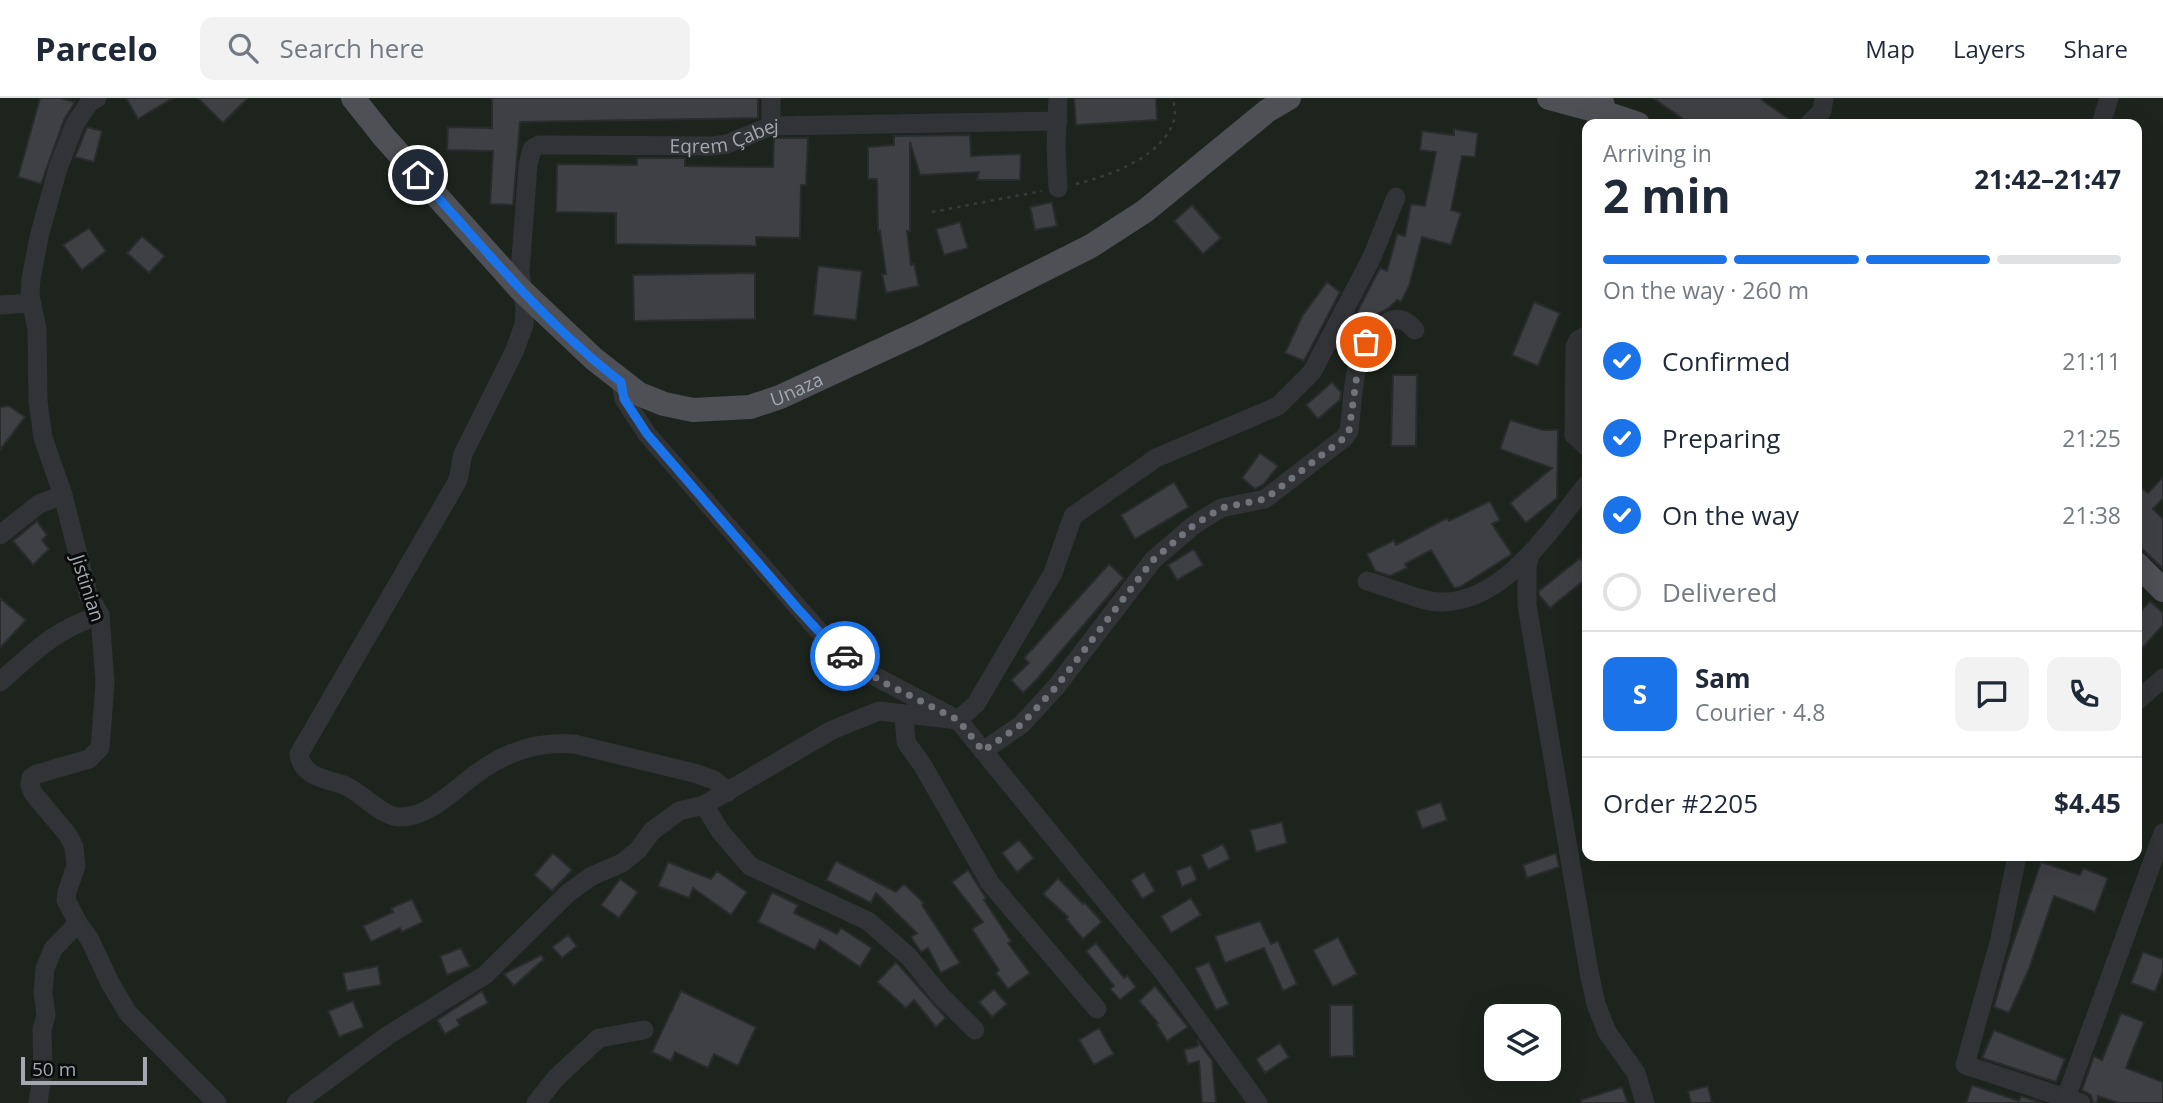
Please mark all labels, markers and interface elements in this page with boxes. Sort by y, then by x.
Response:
search box [200,17,690,80]
text: Parcelo [35,26,158,71]
icon: search [224,29,262,67]
text: Search here [280,30,424,66]
text: Map [1865,32,1915,65]
text: Layers [1953,32,2026,65]
text: Share [2064,32,2128,65]
street label: Eqrem Çabej [670,113,779,159]
text: Arriving in [1603,137,1712,169]
pin [388,145,448,205]
icon: home [399,156,437,194]
text: 21:42–21:47 [1974,161,2121,197]
text: 2 min [1603,164,1731,226]
text: On the way · 260 m [1603,274,1809,306]
pin [1336,312,1396,372]
icon: bag [1347,323,1385,361]
icon: check [1603,342,1641,380]
text: Confirmed [1662,343,1790,379]
text: 21:11 [2062,345,2121,377]
street label: Unaza [767,366,827,412]
icon: check [1603,419,1641,457]
text: Preparing [1662,420,1780,456]
text: 21:25 [2062,422,2121,454]
icon: check [1603,496,1641,534]
text: On the way [1662,497,1799,533]
text: 21:38 [2062,499,2121,531]
street label: Jistinian [64,549,111,625]
text: Delivered [1662,574,1777,610]
courier [810,621,880,691]
icon: car [826,637,864,675]
button: chat [1955,657,2029,731]
button: phone [2047,657,2121,731]
text: Sam [1695,660,1751,696]
text: S [1633,676,1647,712]
text: Courier · 4.8 [1695,696,1825,728]
text: Order #2205 [1603,785,1758,821]
text: $4.45 [2054,785,2121,821]
map controls [1484,1004,1561,1081]
button: layers [1484,1004,1561,1081]
scale bar [21,1054,147,1086]
text: 50 m [32,1056,76,1082]

